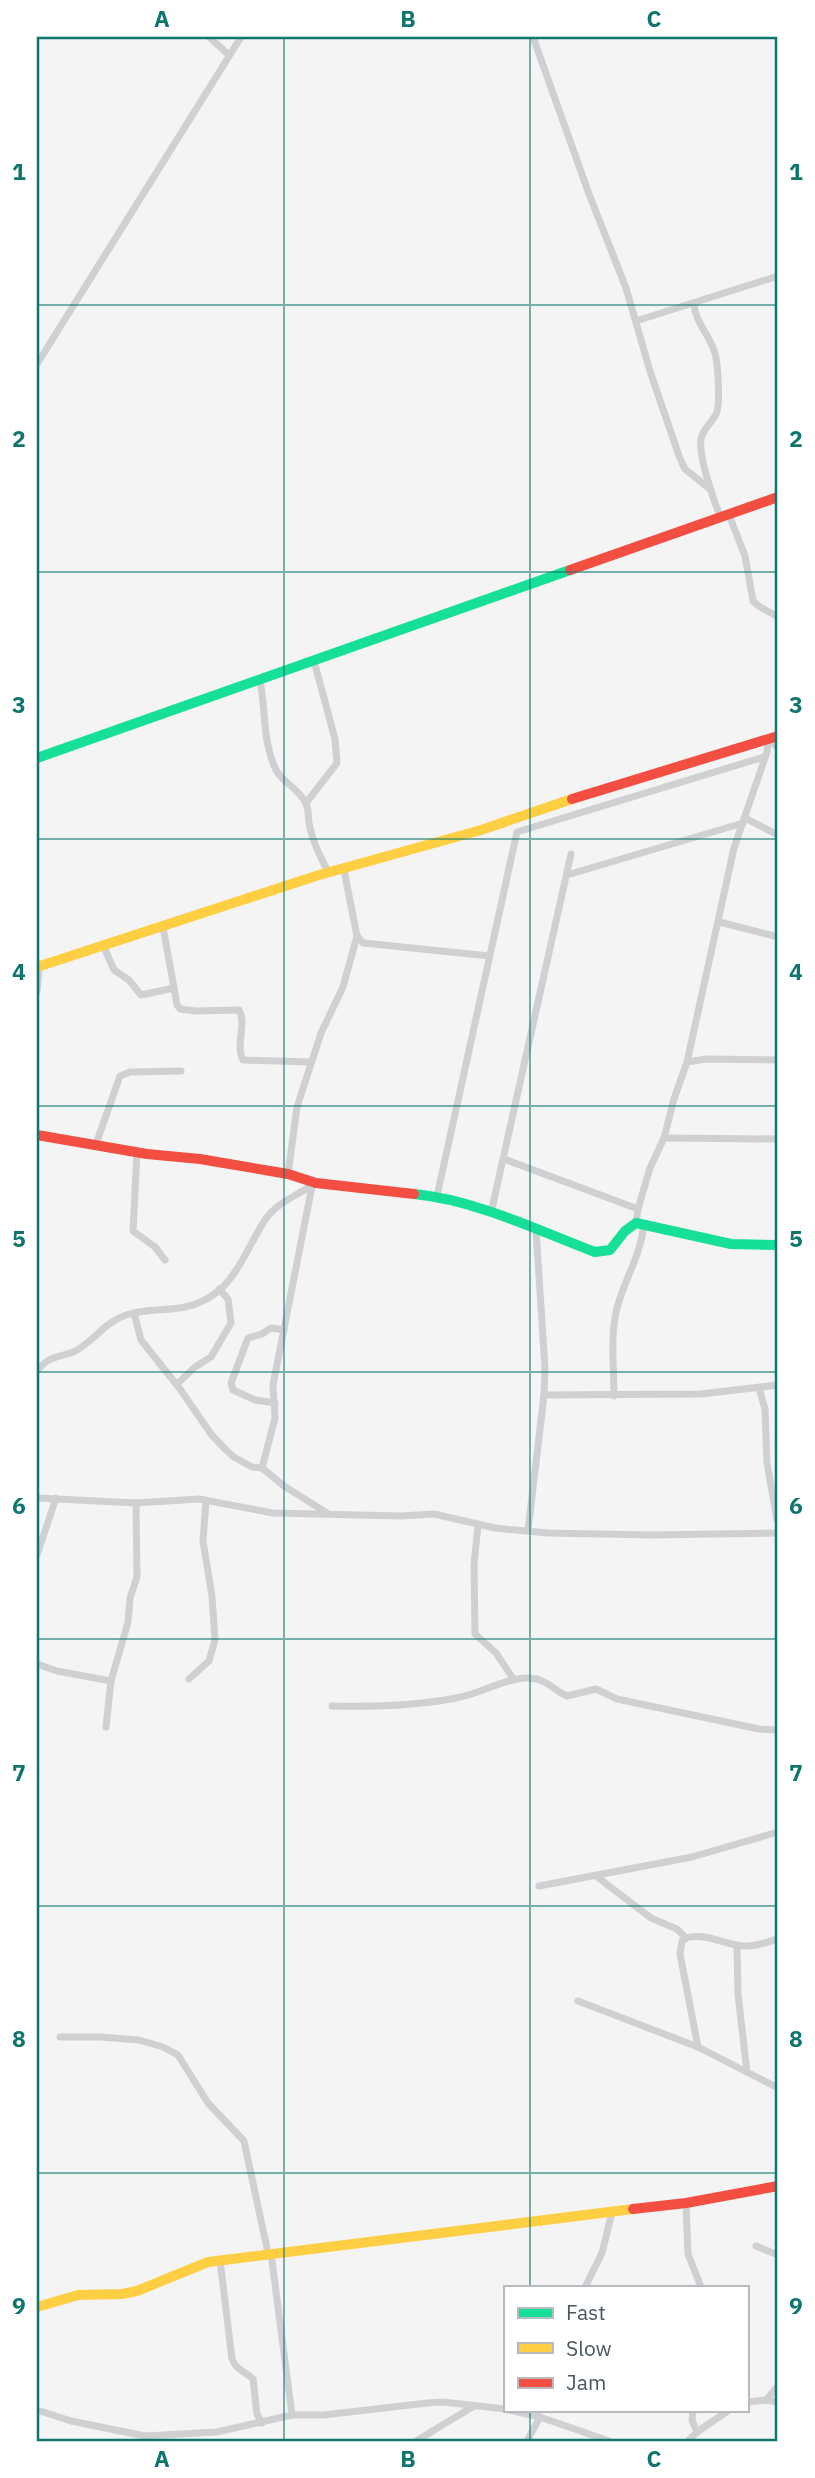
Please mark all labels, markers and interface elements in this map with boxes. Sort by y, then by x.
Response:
text: A [154,3,170,33]
text: B [400,3,416,33]
text: C [647,3,662,33]
text: 1 [12,156,26,186]
text: 1 [789,156,803,186]
text: 2 [12,423,26,453]
text: 2 [789,423,803,453]
text: 3 [12,689,26,719]
text: 3 [789,689,803,719]
text: 4 [12,956,26,986]
text: 4 [789,956,803,986]
text: 5 [12,1223,26,1253]
text: 5 [789,1223,803,1253]
text: 6 [12,1490,26,1520]
text: 6 [789,1490,803,1520]
text: 7 [12,1757,26,1787]
text: 7 [789,1757,803,1787]
text: 8 [12,2023,26,2053]
text: 8 [789,2023,803,2053]
legend [504,2286,748,2412]
text: 9 [12,2290,26,2320]
text: 9 [789,2290,803,2320]
text: Fast [566,2298,606,2326]
text: Slow [566,2334,612,2362]
text: Jam [566,2368,606,2396]
text: A [154,2443,170,2473]
text: B [400,2443,416,2473]
text: C [647,2443,662,2473]

